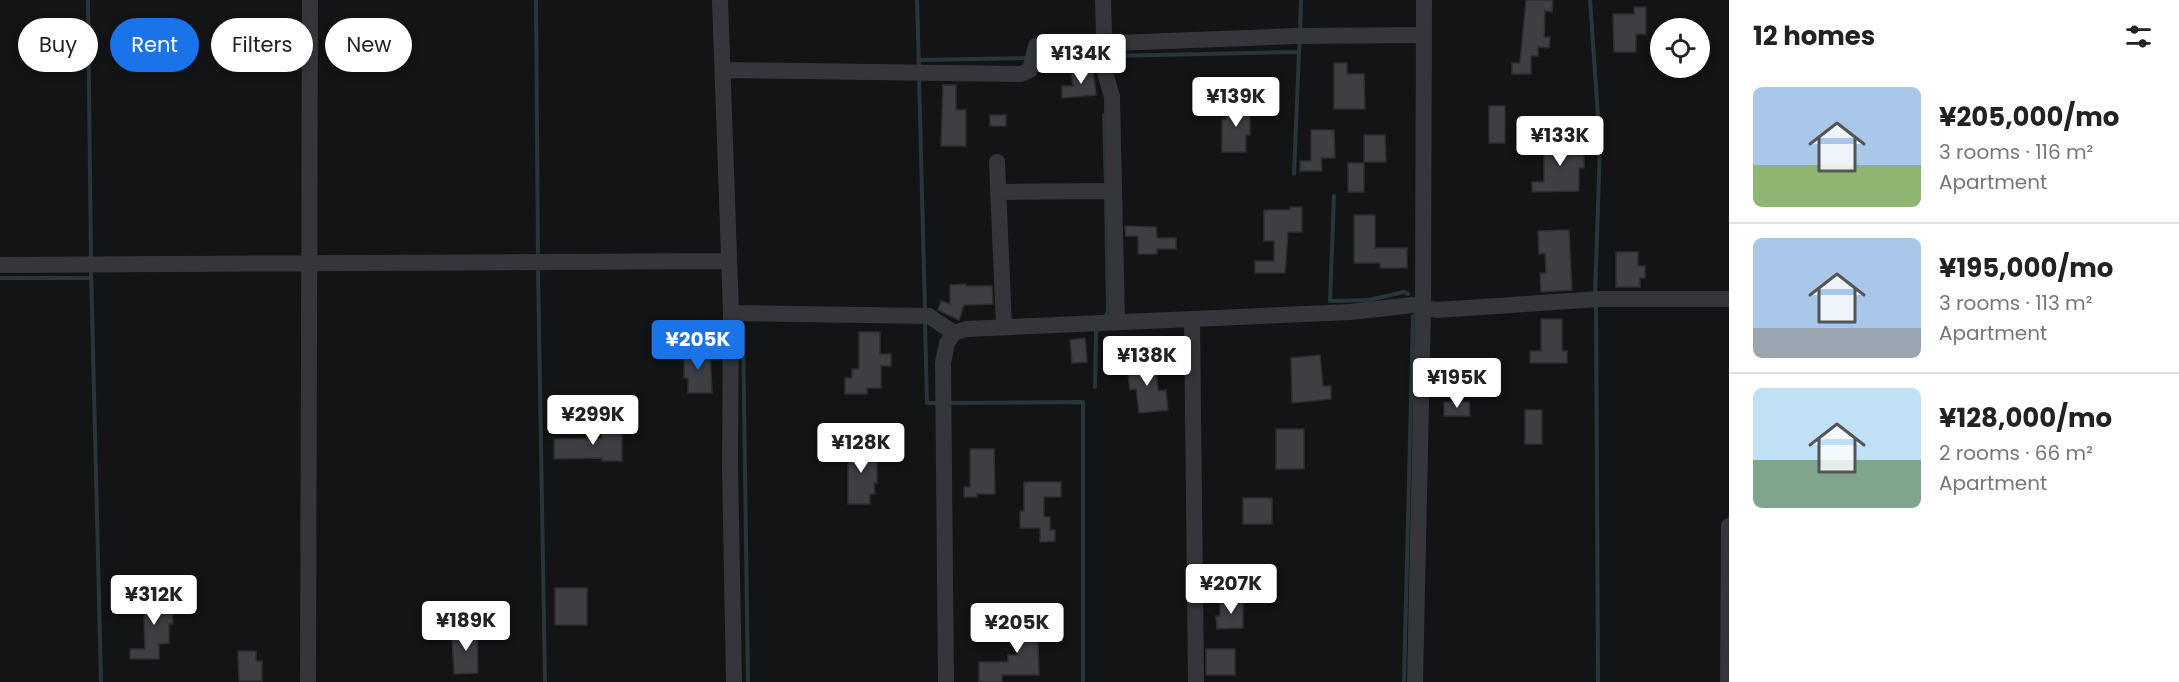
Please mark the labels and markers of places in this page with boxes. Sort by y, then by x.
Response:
pin: ¥134K [1039,34,1123,85]
pin: ¥139K [1194,77,1278,128]
pin: ¥133K [1518,116,1602,167]
pin: ¥205K [656,320,740,371]
pin: ¥138K [1105,336,1189,387]
pin: ¥195K [1415,358,1499,409]
pin: ¥299K [551,395,635,446]
pin: ¥128K [819,423,903,474]
pin: ¥207K [1189,564,1273,615]
pin: ¥312K [112,575,196,626]
pin: ¥189K [424,601,508,652]
pin: ¥205K [975,603,1059,654]

